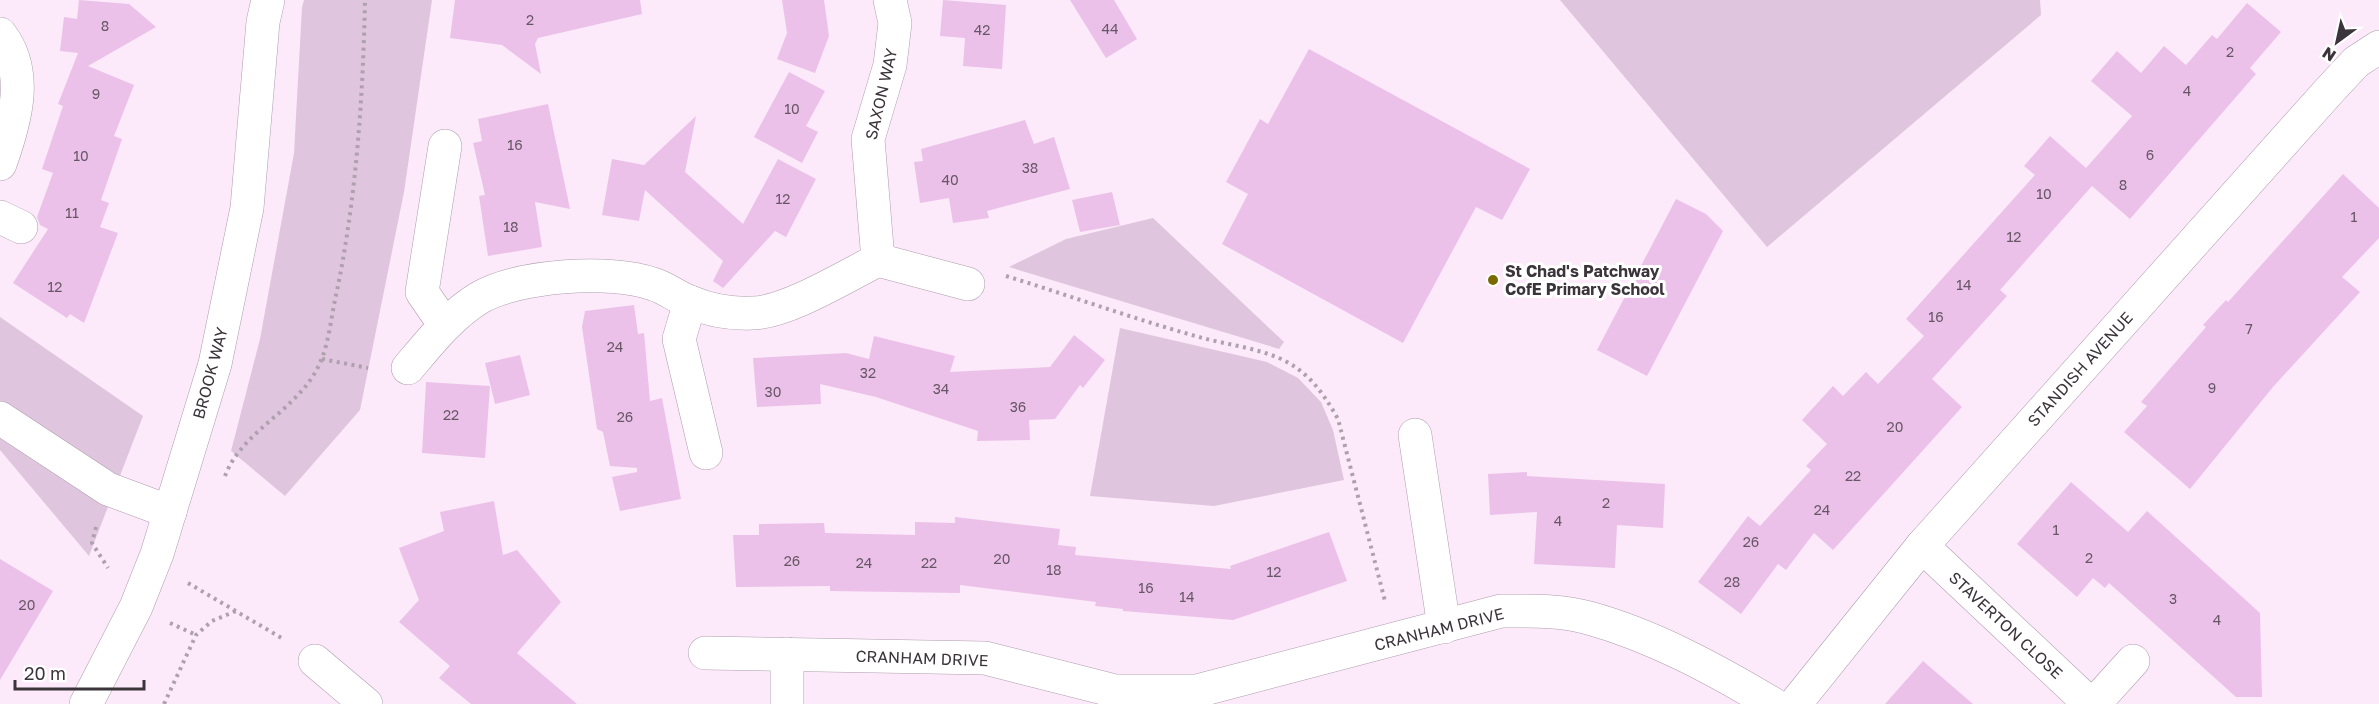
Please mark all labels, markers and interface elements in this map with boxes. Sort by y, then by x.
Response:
house number: 2 [526,11,534,28]
north arrow [2307,12,2367,72]
house number: 8 [101,17,109,34]
house number: 44 [1101,20,1119,37]
house number: 42 [974,21,990,38]
house number: 2 [2226,43,2234,60]
text: N [2318,43,2339,66]
street label: SAXON WAY [861,46,901,142]
house number: 4 [2183,82,2191,99]
house number: 9 [92,85,100,102]
house number: 10 [784,100,800,117]
house number: 16 [507,136,523,153]
house number: 6 [2146,146,2154,163]
house number: 10 [73,147,89,164]
house number: 38 [1022,159,1038,176]
house number: 40 [941,171,959,188]
house number: 8 [2119,176,2127,193]
house number: 10 [2036,185,2052,202]
house number: 12 [776,190,790,207]
house number: 11 [65,204,79,221]
house number: 1 [2351,208,2358,225]
house number: 18 [503,218,519,235]
house number: 12 [2007,228,2021,245]
place label: St Chad's Patchway CofE Primary School [1505,261,1665,299]
marker: St Chad's Patchway CofE Primary School [1486,273,1500,287]
house number: 14 [1956,276,1972,293]
house number: 12 [48,278,62,295]
street label: STANDISH AVENUE [2023,307,2137,431]
house number: 16 [1928,308,1944,325]
house number: 7 [2245,320,2253,337]
street label: BROOK WAY [188,324,232,421]
house number: 24 [607,338,623,355]
house number: 32 [860,364,876,381]
house number: 9 [2208,379,2216,396]
house number: 34 [933,380,949,397]
house number: 30 [765,383,781,400]
house number: 36 [1010,398,1026,415]
house number: 22 [443,406,459,423]
house number: 26 [617,408,633,425]
house number: 20 [1887,418,1903,435]
house number: 22 [1845,467,1861,484]
house number: 2 [1602,494,1610,511]
house number: 24 [1814,501,1830,518]
house number: 4 [1554,512,1562,529]
house number: 1 [2053,521,2060,538]
house number: 26 [1743,533,1759,550]
house number: 2 [2085,549,2093,566]
house number: 20 [994,550,1010,567]
house number: 26 [784,552,800,569]
house number: 24 [856,554,872,571]
house number: 22 [921,554,937,571]
house number: 18 [1046,561,1062,578]
house number: 12 [1267,563,1281,580]
street label: STAVERTON CLOSE [1945,567,2067,683]
house number: 28 [1724,573,1740,590]
house number: 16 [1138,579,1154,596]
house number: 14 [1179,588,1195,605]
house number: 3 [2169,590,2177,607]
house number: 20 [19,596,35,613]
street label: CRANHAM DRIVE [1372,603,1506,655]
house number: 4 [2213,611,2221,628]
street label: CRANHAM DRIVE [855,646,989,670]
scale bar [15,653,144,691]
text: 20 m [24,662,66,684]

